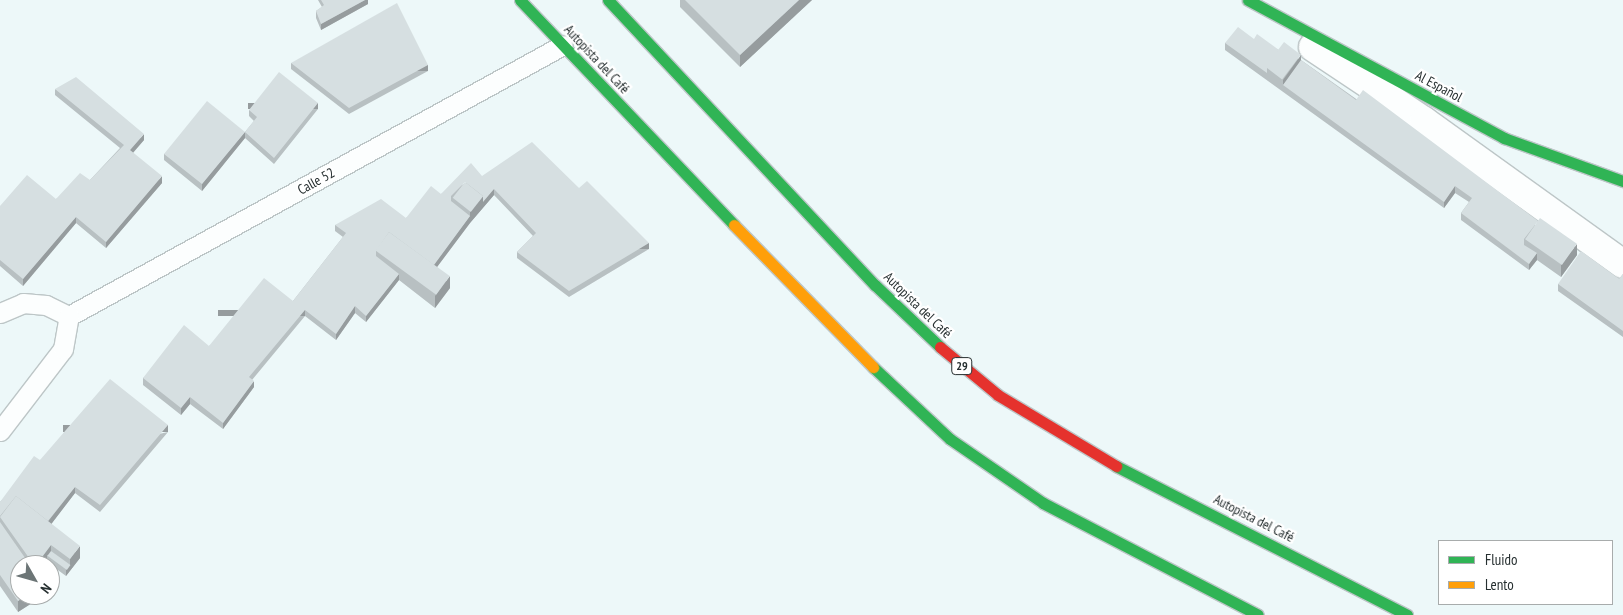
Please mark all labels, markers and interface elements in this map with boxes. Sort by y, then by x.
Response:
street label: Autopista del Café [561,21,633,97]
street label: Al Español [1413,67,1465,105]
street label: Calle 52 [295,164,337,198]
street label: Autopista del Café [881,268,955,342]
road number: 29 [951,356,973,376]
street label: Autopista del Café [1211,491,1297,545]
legend [1438,540,1613,605]
text: Fluido [1485,550,1517,569]
north arrow [10,555,60,605]
text: Lento [1485,575,1514,594]
text: N [37,580,55,597]

